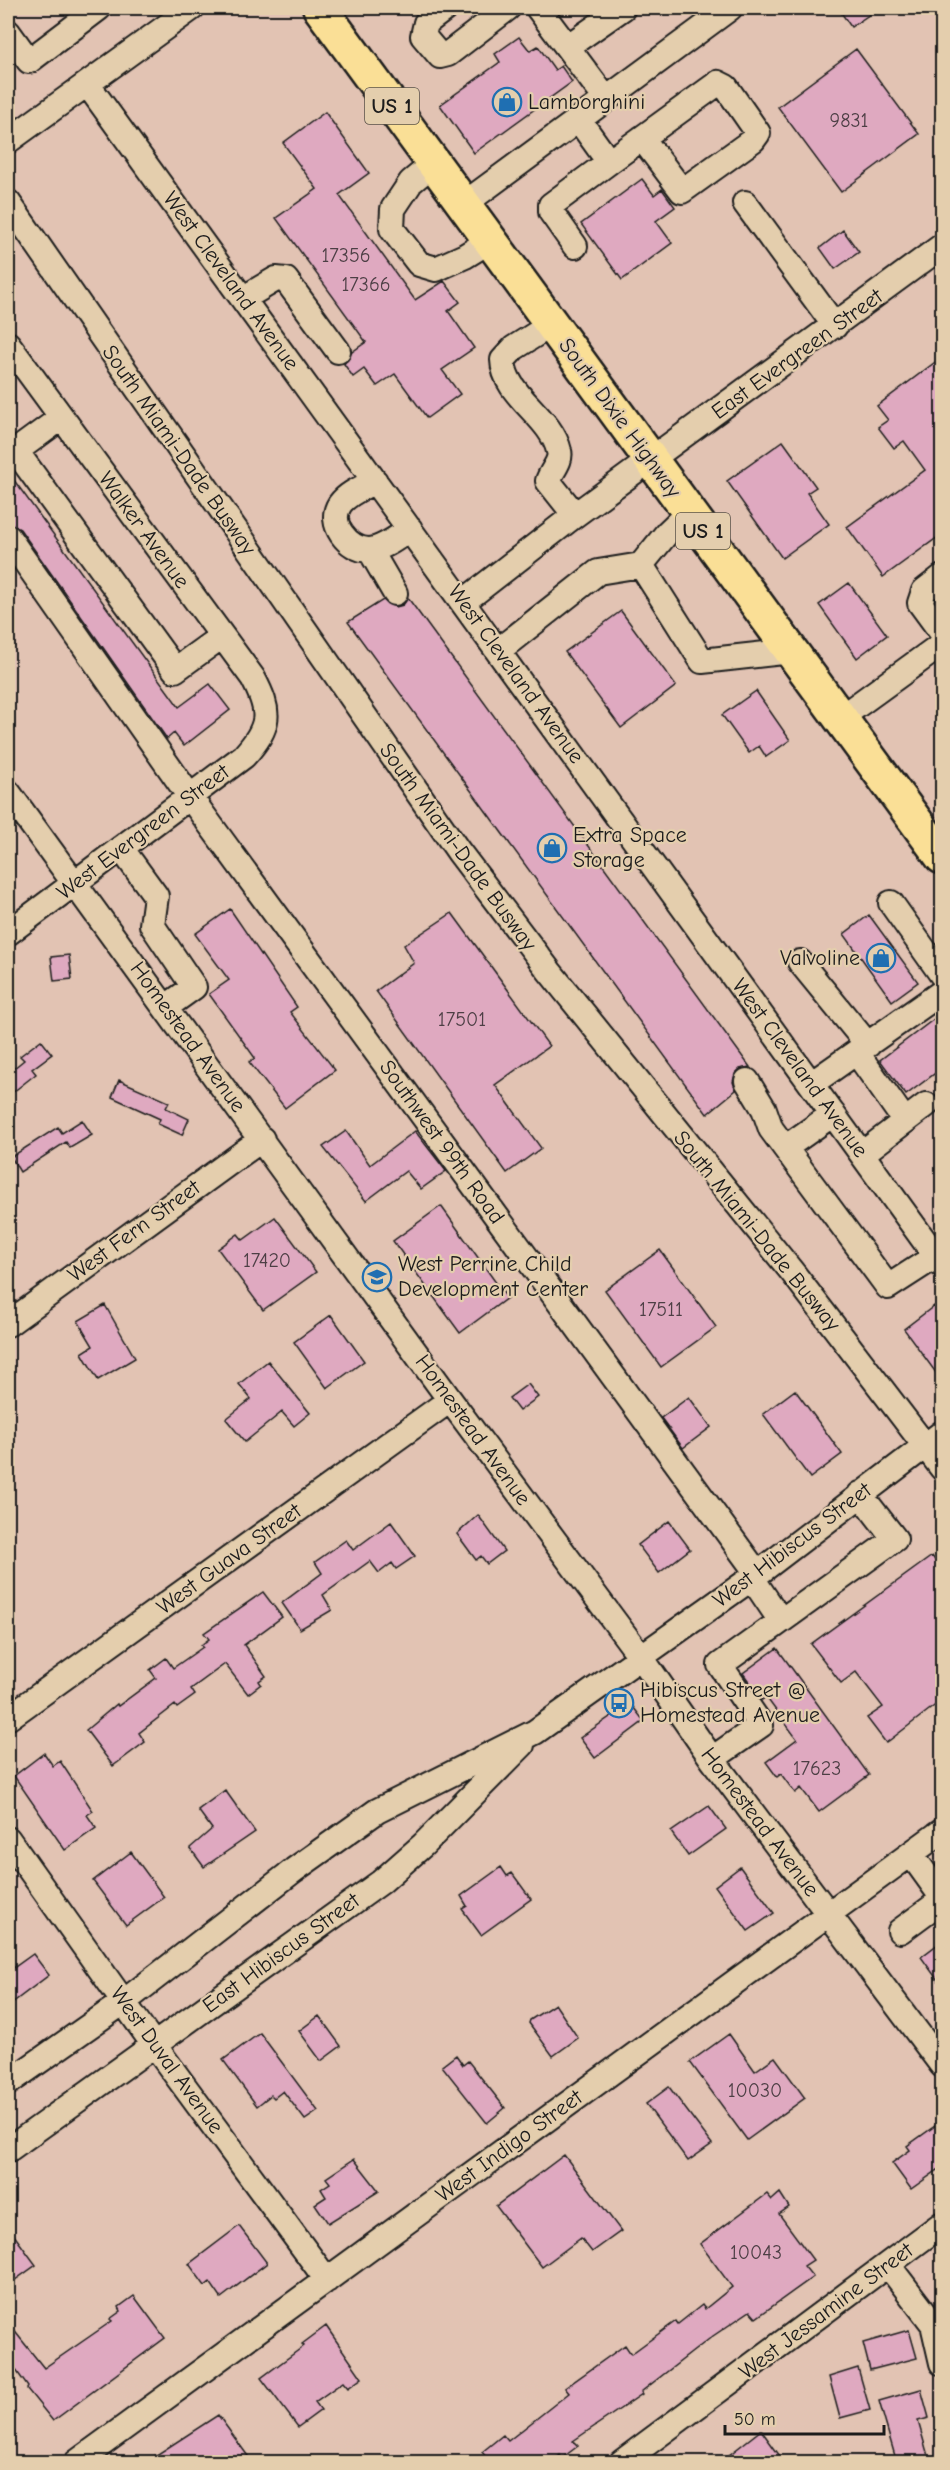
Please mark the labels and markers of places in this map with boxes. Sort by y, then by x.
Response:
shop icon: Lamborghini [491,86,523,118]
place label: Lamborghini [528,89,645,115]
place label: Extra Space Storage [573,822,687,873]
shop icon: Extra Space Storage [536,832,568,864]
shop icon: Valvoline [865,942,897,974]
place label: Valvoline [780,945,860,971]
place label: West Perrine Child Development Center [398,1251,588,1302]
school or university icon: West Perrine Child Development Center [361,1261,393,1293]
place label: Hibiscus Street @ Homestead Avenue [640,1677,820,1728]
bus stop icon: Hibiscus Street @ Homestead Avenue [603,1687,635,1719]

